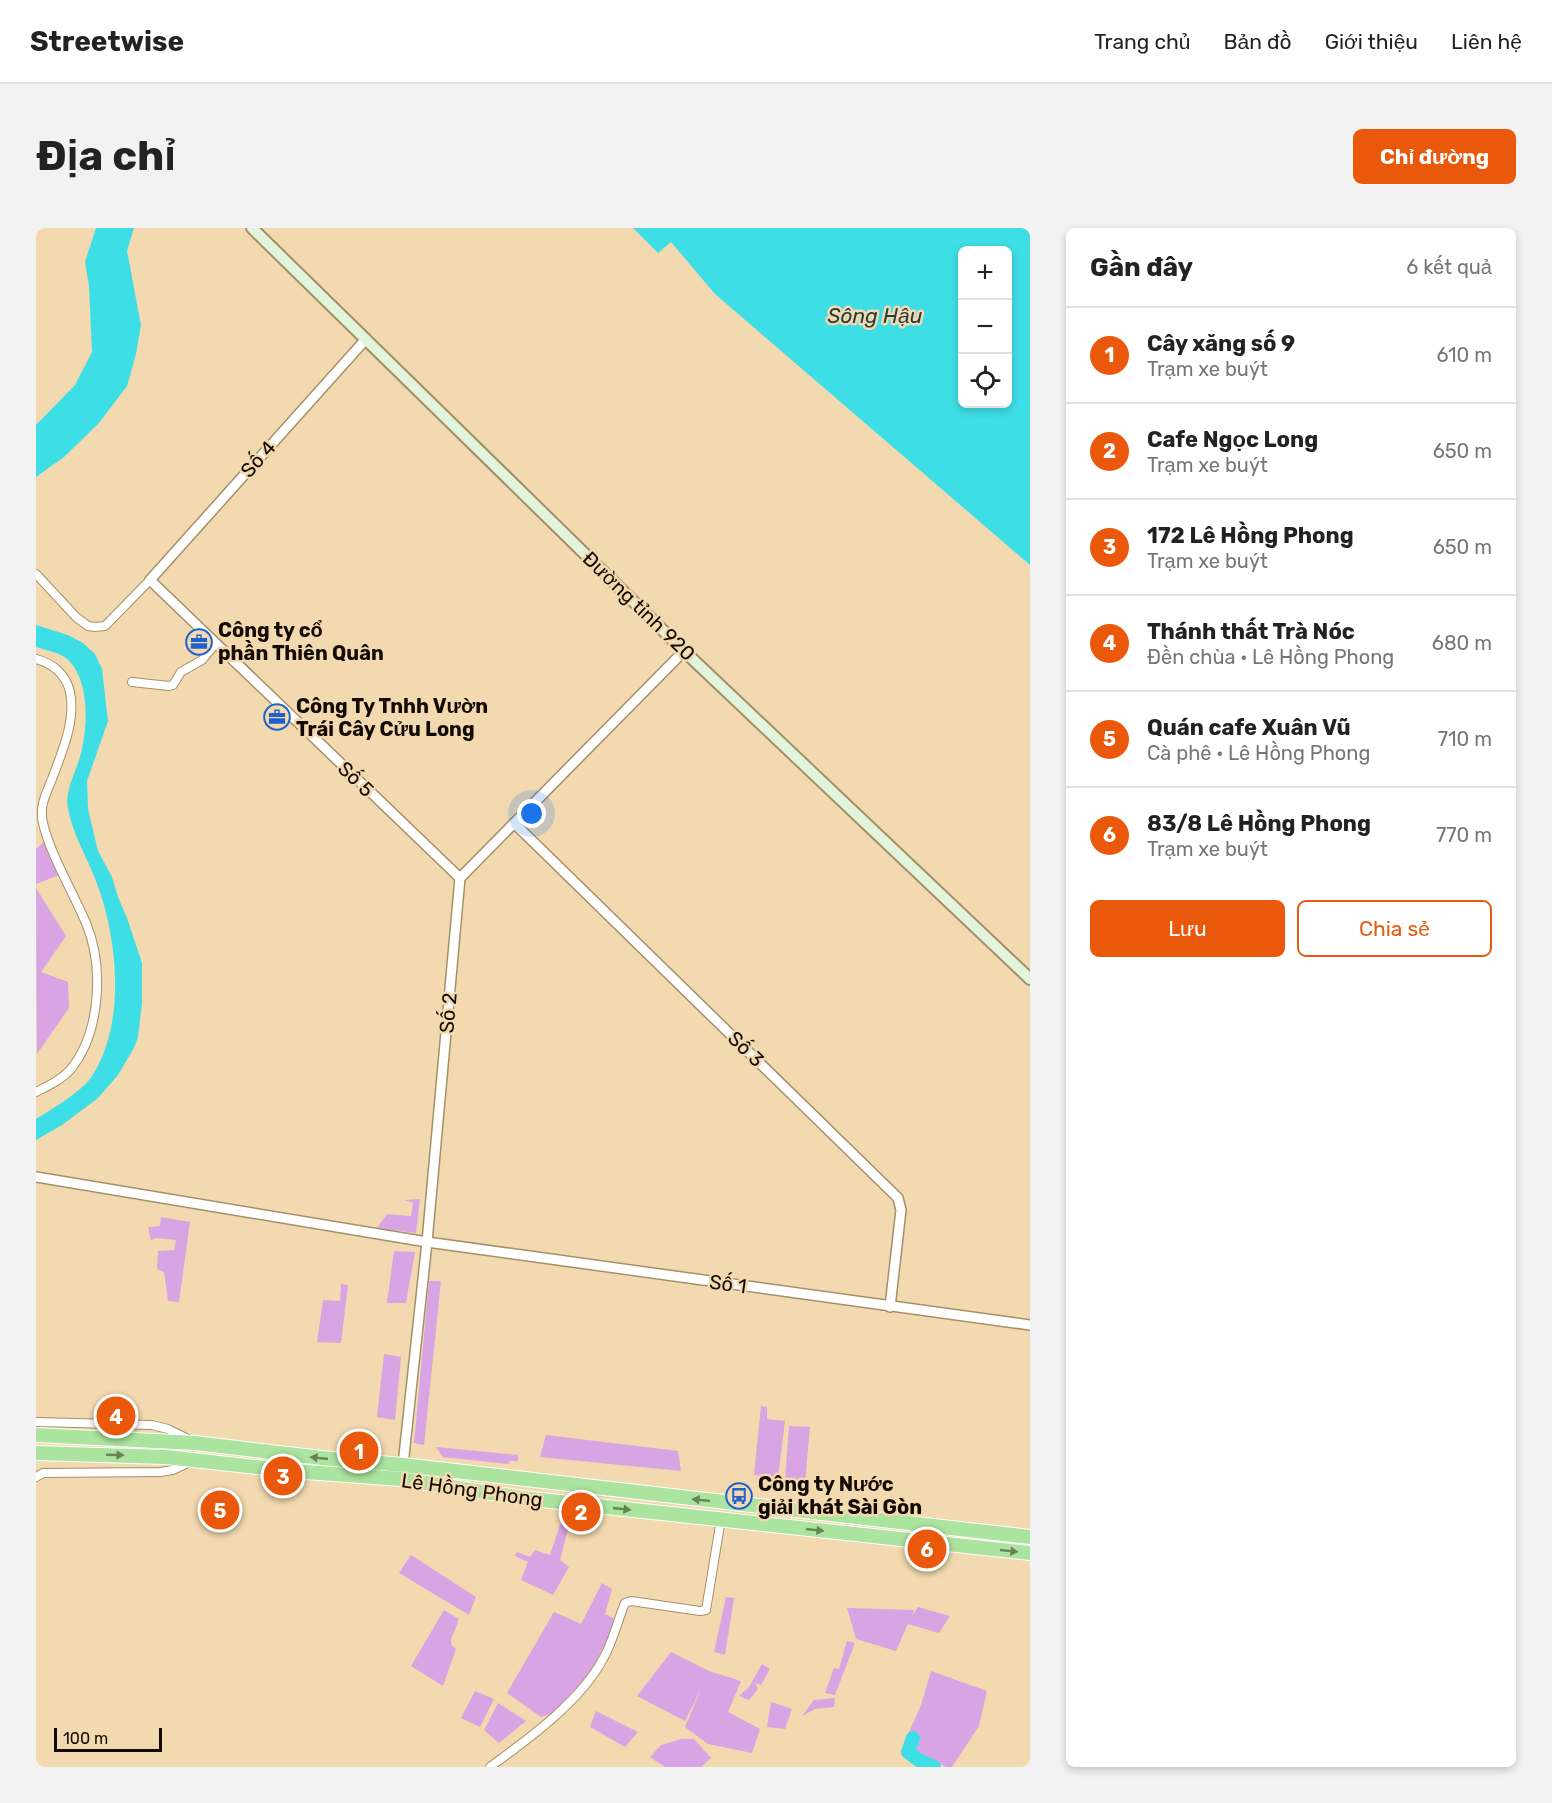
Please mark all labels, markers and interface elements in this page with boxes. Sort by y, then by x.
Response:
text: Streetwise [30,25,184,58]
text: Trang chủ [1094,29,1191,54]
text: Bản đồ [1224,29,1292,54]
text: Giới thiệu [1325,29,1418,54]
text: Liên hệ [1451,29,1522,54]
button: Chỉ đường [1353,129,1516,184]
text: Địa chỉ [36,131,176,181]
map controls [958,246,1012,408]
button: + [958,246,1012,300]
text: Gần đây [1090,252,1193,283]
text: 6 kết quả [1406,255,1492,279]
button: − [958,300,1012,354]
water label: Sông Hậu [828,303,923,328]
text: Cây xăng số 9 [1147,330,1295,357]
text: 1 [1105,343,1114,367]
text: 610 m [1436,343,1492,367]
button: locate [958,354,1012,408]
text: Trạm xe buýt [1147,357,1268,381]
text: Cafe Ngọc Long [1147,426,1318,453]
street label: Số 4 [235,435,281,482]
text: 2 [1103,439,1116,463]
text: 650 m [1433,439,1492,463]
text: Trạm xe buýt [1147,453,1268,477]
text: 172 Lê Hồng Phong [1147,522,1354,549]
text: 3 [1103,535,1116,559]
text: 650 m [1433,535,1492,559]
street label: Đường tỉnh 920 [578,546,700,666]
text: Trạm xe buýt [1147,549,1268,573]
place label: Công ty cổ phần Thiên Quân [218,618,384,665]
text: Thánh thất Trà Nóc [1147,618,1355,645]
office icon: Công ty cổ phần Thiên Quân [184,627,214,657]
text: 4 [1103,631,1116,655]
text: 680 m [1432,631,1492,655]
text: Đền chùa · Lê Hồng Phong [1147,645,1394,669]
place label: Công Ty Tnhh Vườn Trái Cây Cửu Long [296,694,488,741]
office icon: Công Ty Tnhh Vườn Trái Cây Cửu Long [262,702,292,732]
text: Quán cafe Xuân Vũ [1147,714,1351,741]
text: 5 [1103,727,1116,751]
text: 710 m [1438,727,1492,751]
text: Cà phê · Lê Hồng Phong [1147,741,1370,765]
street label: Số 5 [333,756,379,802]
your location [517,799,546,828]
text: 83/8 Lê Hồng Phong [1147,810,1371,837]
text: 6 [1103,823,1116,847]
text: 770 m [1436,823,1492,847]
text: Trạm xe buýt [1147,837,1268,861]
button: Lưu [1090,900,1285,957]
button: Chia sẻ [1297,900,1492,957]
street label: Số 2 [434,992,462,1034]
street label: Số 3 [723,1026,769,1072]
street label: Số 1 [708,1269,748,1298]
pin: 4 [96,1394,136,1438]
pin: 1 [340,1428,378,1474]
one-way arrow [105,1451,124,1460]
one-way arrow [309,1453,328,1463]
pin: 3 [264,1454,302,1498]
street label: Lê Hồng Phong [400,1468,544,1512]
place label: Công ty Nước giải khát Sài Gòn [758,1472,922,1519]
bus stop icon: Công ty Nước giải khát Sài Gòn [724,1481,754,1511]
pin: 5 [200,1488,240,1532]
pin: 2 [562,1490,600,1534]
one-way arrow [691,1495,710,1505]
one-way arrow [612,1504,631,1514]
one-way arrow [806,1525,825,1535]
pin: 6 [908,1526,946,1572]
one-way arrow [1000,1546,1019,1556]
scale bar [54,1725,162,1752]
text: 100 m [63,1729,108,1748]

